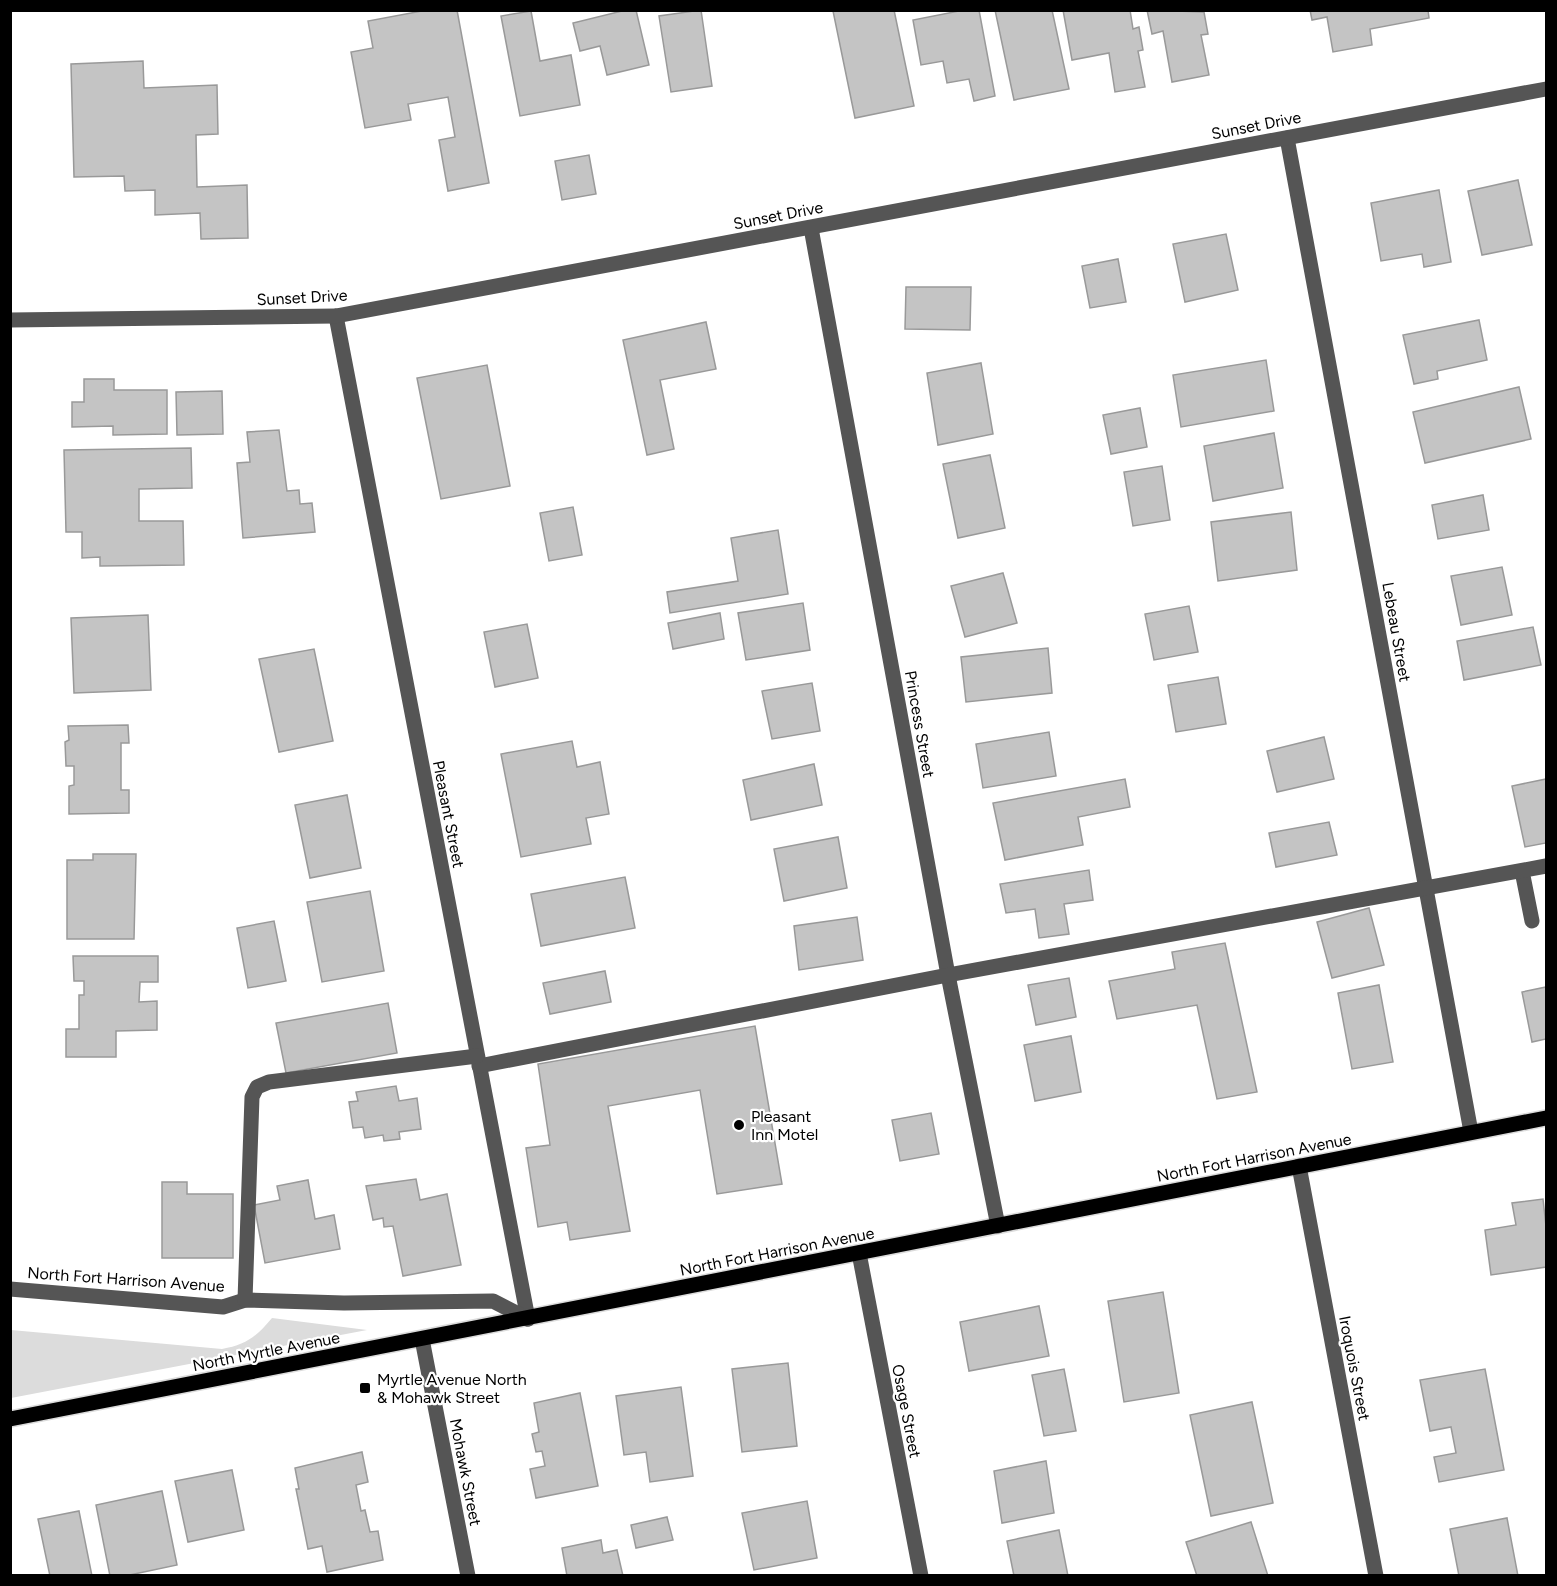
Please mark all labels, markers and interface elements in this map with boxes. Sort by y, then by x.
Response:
street label: Sunset Drive [1210,107,1303,143]
street label: Sunset Drive [732,197,825,233]
street label: Sunset Drive [256,286,348,309]
street label: Lebeau Street [1378,581,1415,683]
street label: Princess Street [901,669,938,779]
street label: Pleasant Street [429,759,468,869]
place label: Pleasant Inn Motel [751,1107,818,1144]
marker: Pleasant Inn Motel [732,1118,746,1132]
street label: North Fort Harrison Avenue [1155,1129,1353,1186]
street label: North Fort Harrison Avenue [678,1223,876,1280]
street label: North Fort Harrison Avenue [27,1263,226,1296]
street label: Iroquois Street [1335,1314,1374,1422]
street label: North Myrtle Avenue [191,1328,342,1375]
street label: Osage Street [888,1363,925,1459]
place label: Myrtle Avenue North & Mohawk Street [377,1370,527,1407]
marker: Myrtle Avenue North & Mohawk Street [358,1381,372,1395]
street label: Mohawk Street [446,1417,485,1527]

